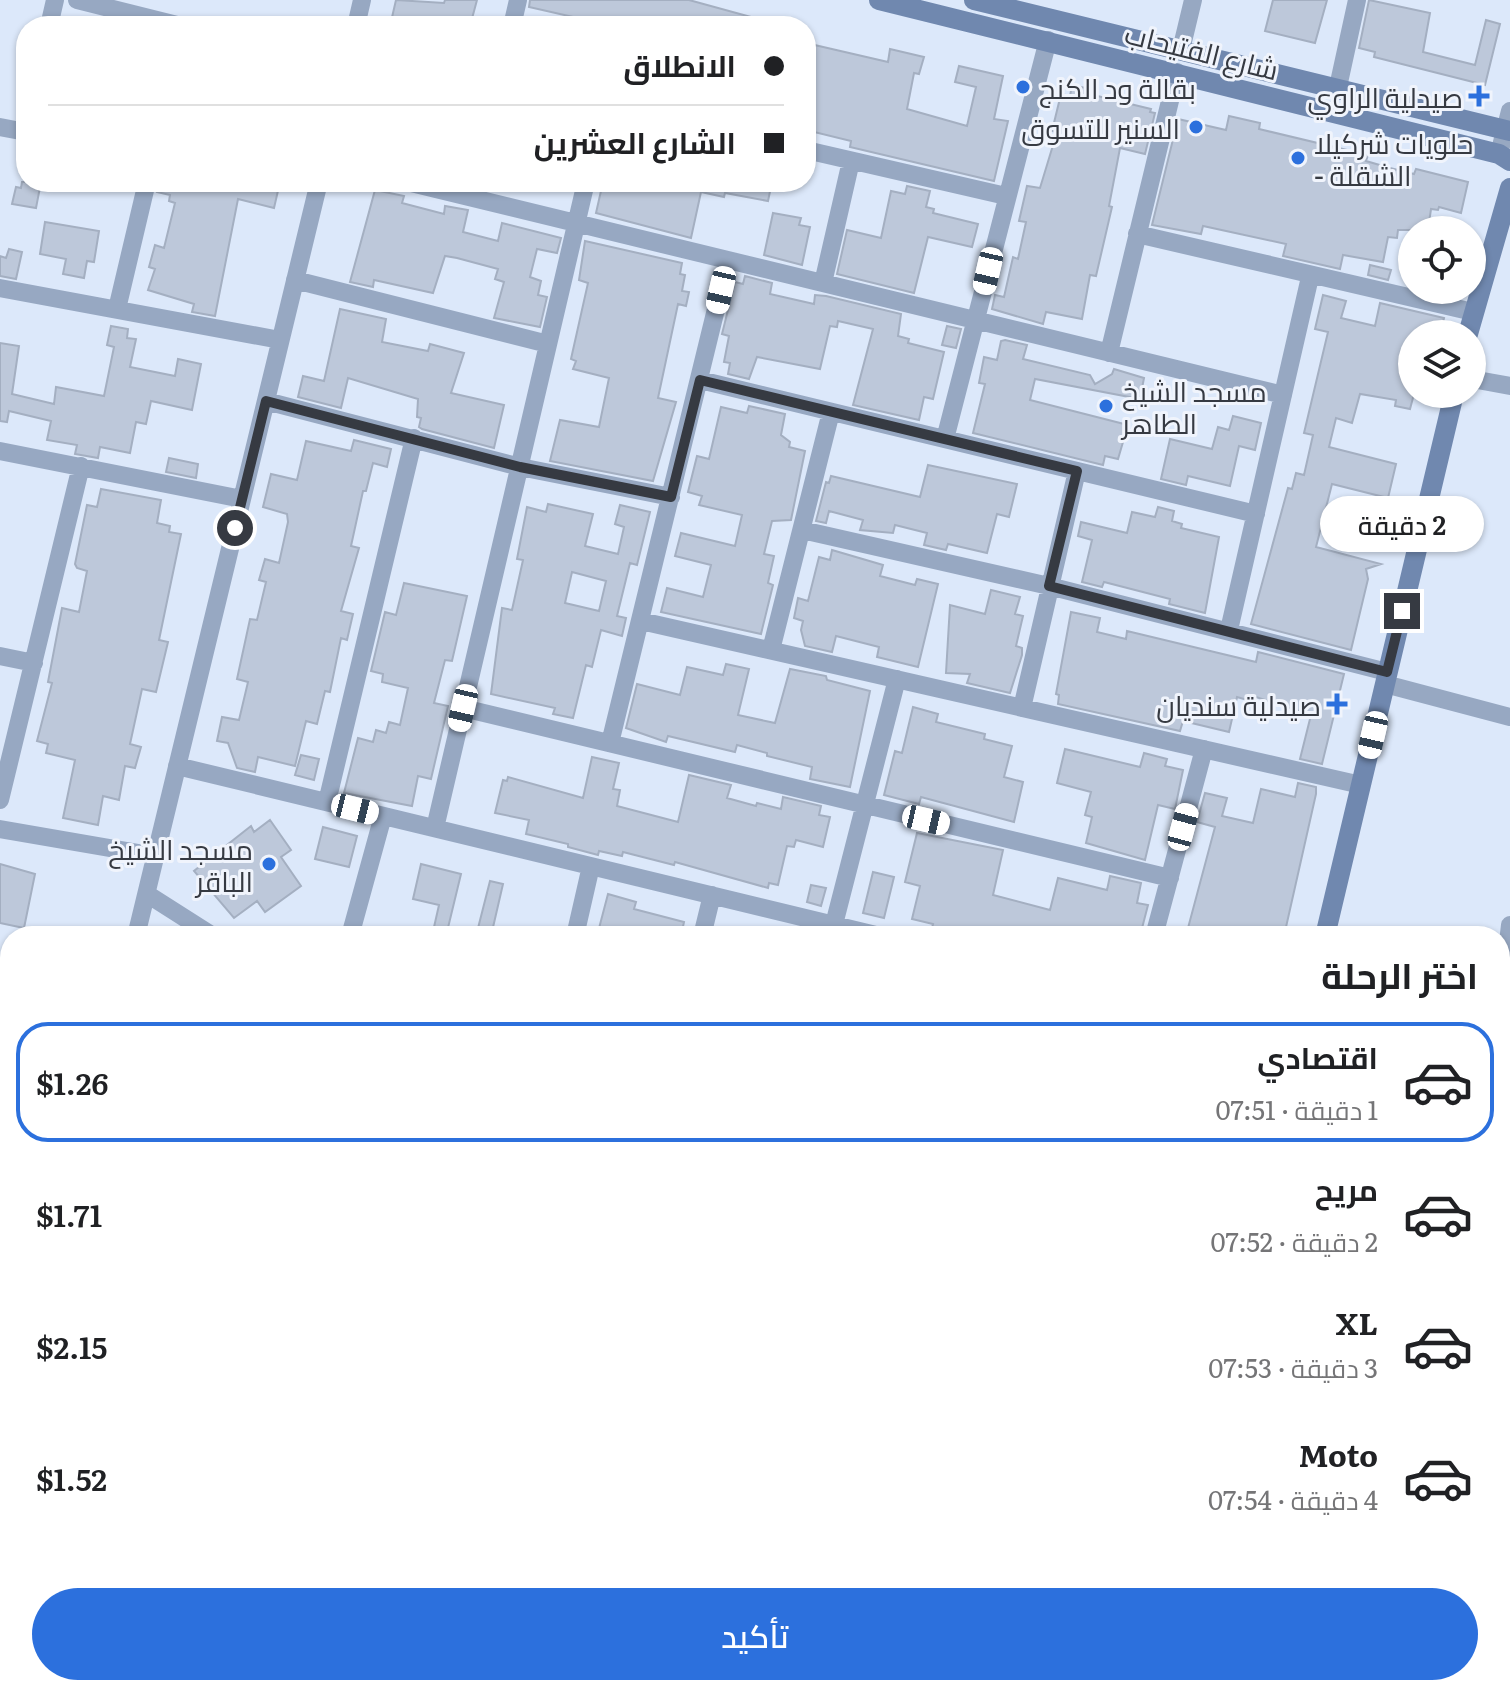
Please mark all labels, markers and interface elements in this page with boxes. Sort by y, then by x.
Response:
street label: شارع الفتيحاب [1121,11,1283,89]
text: الانطلاق [623,42,736,86]
place label: بقالة ود الكنج [1039,66,1196,108]
place label: صيدلية الراوي [1308,75,1463,120]
marker: بقالة ود الكنج [1014,78,1032,96]
marker: صيدلية الراوي [1470,87,1488,105]
place label: السنير للتسوق [1021,106,1180,148]
marker: السنير للتسوق [1187,118,1205,136]
text: الشارع العشرين [534,119,736,163]
place label: حلويات شركيلا - الشقلة [1314,121,1473,195]
marker: حلويات شركيلا - الشقلة [1289,149,1307,167]
map controls [1398,216,1486,408]
button: locate [1398,216,1486,304]
car [971,245,1005,297]
car [704,264,738,316]
button: layers [1398,320,1486,408]
place label: مسجد الشيخ الطاهر [1120,369,1267,443]
marker: مسجد الشيخ الطاهر [1097,397,1115,415]
callout: 2 دقيقة [1320,495,1484,551]
text: 2 دقيقة [1358,504,1446,543]
route start [217,510,253,546]
route end [1384,593,1420,629]
car [446,682,480,734]
place label: صيدلية سنديان [1156,683,1321,725]
marker: صيدلية سنديان [1328,695,1346,713]
car [1356,709,1390,761]
car [329,792,381,826]
car [1165,801,1201,853]
car [900,803,952,837]
place label: مسجد الشيخ الباقر [108,827,253,901]
marker: مسجد الشيخ الباقر [260,855,278,873]
text: اختر الرحلة [1321,947,1478,1000]
text: اقتصادي [1257,1034,1378,1078]
icon: car [1402,1046,1474,1118]
text: $1.26 [36,1060,108,1104]
text: 1 دقيقة · 07:51 [1215,1089,1378,1128]
text: مريح [1315,1166,1378,1210]
icon: car [1402,1178,1474,1250]
text: $1.71 [36,1192,102,1236]
text: 2 دقيقة · 07:52 [1210,1221,1378,1260]
text: XL [1336,1300,1378,1344]
icon: car [1402,1310,1474,1382]
text: $2.15 [36,1324,107,1368]
text: 3 دقيقة · 07:53 [1208,1347,1378,1386]
text: Moto [1299,1432,1378,1476]
icon: car [1402,1442,1474,1514]
text: $1.52 [36,1456,107,1500]
text: 4 دقيقة · 07:54 [1208,1479,1378,1518]
button: تأكيد [32,1588,1478,1680]

